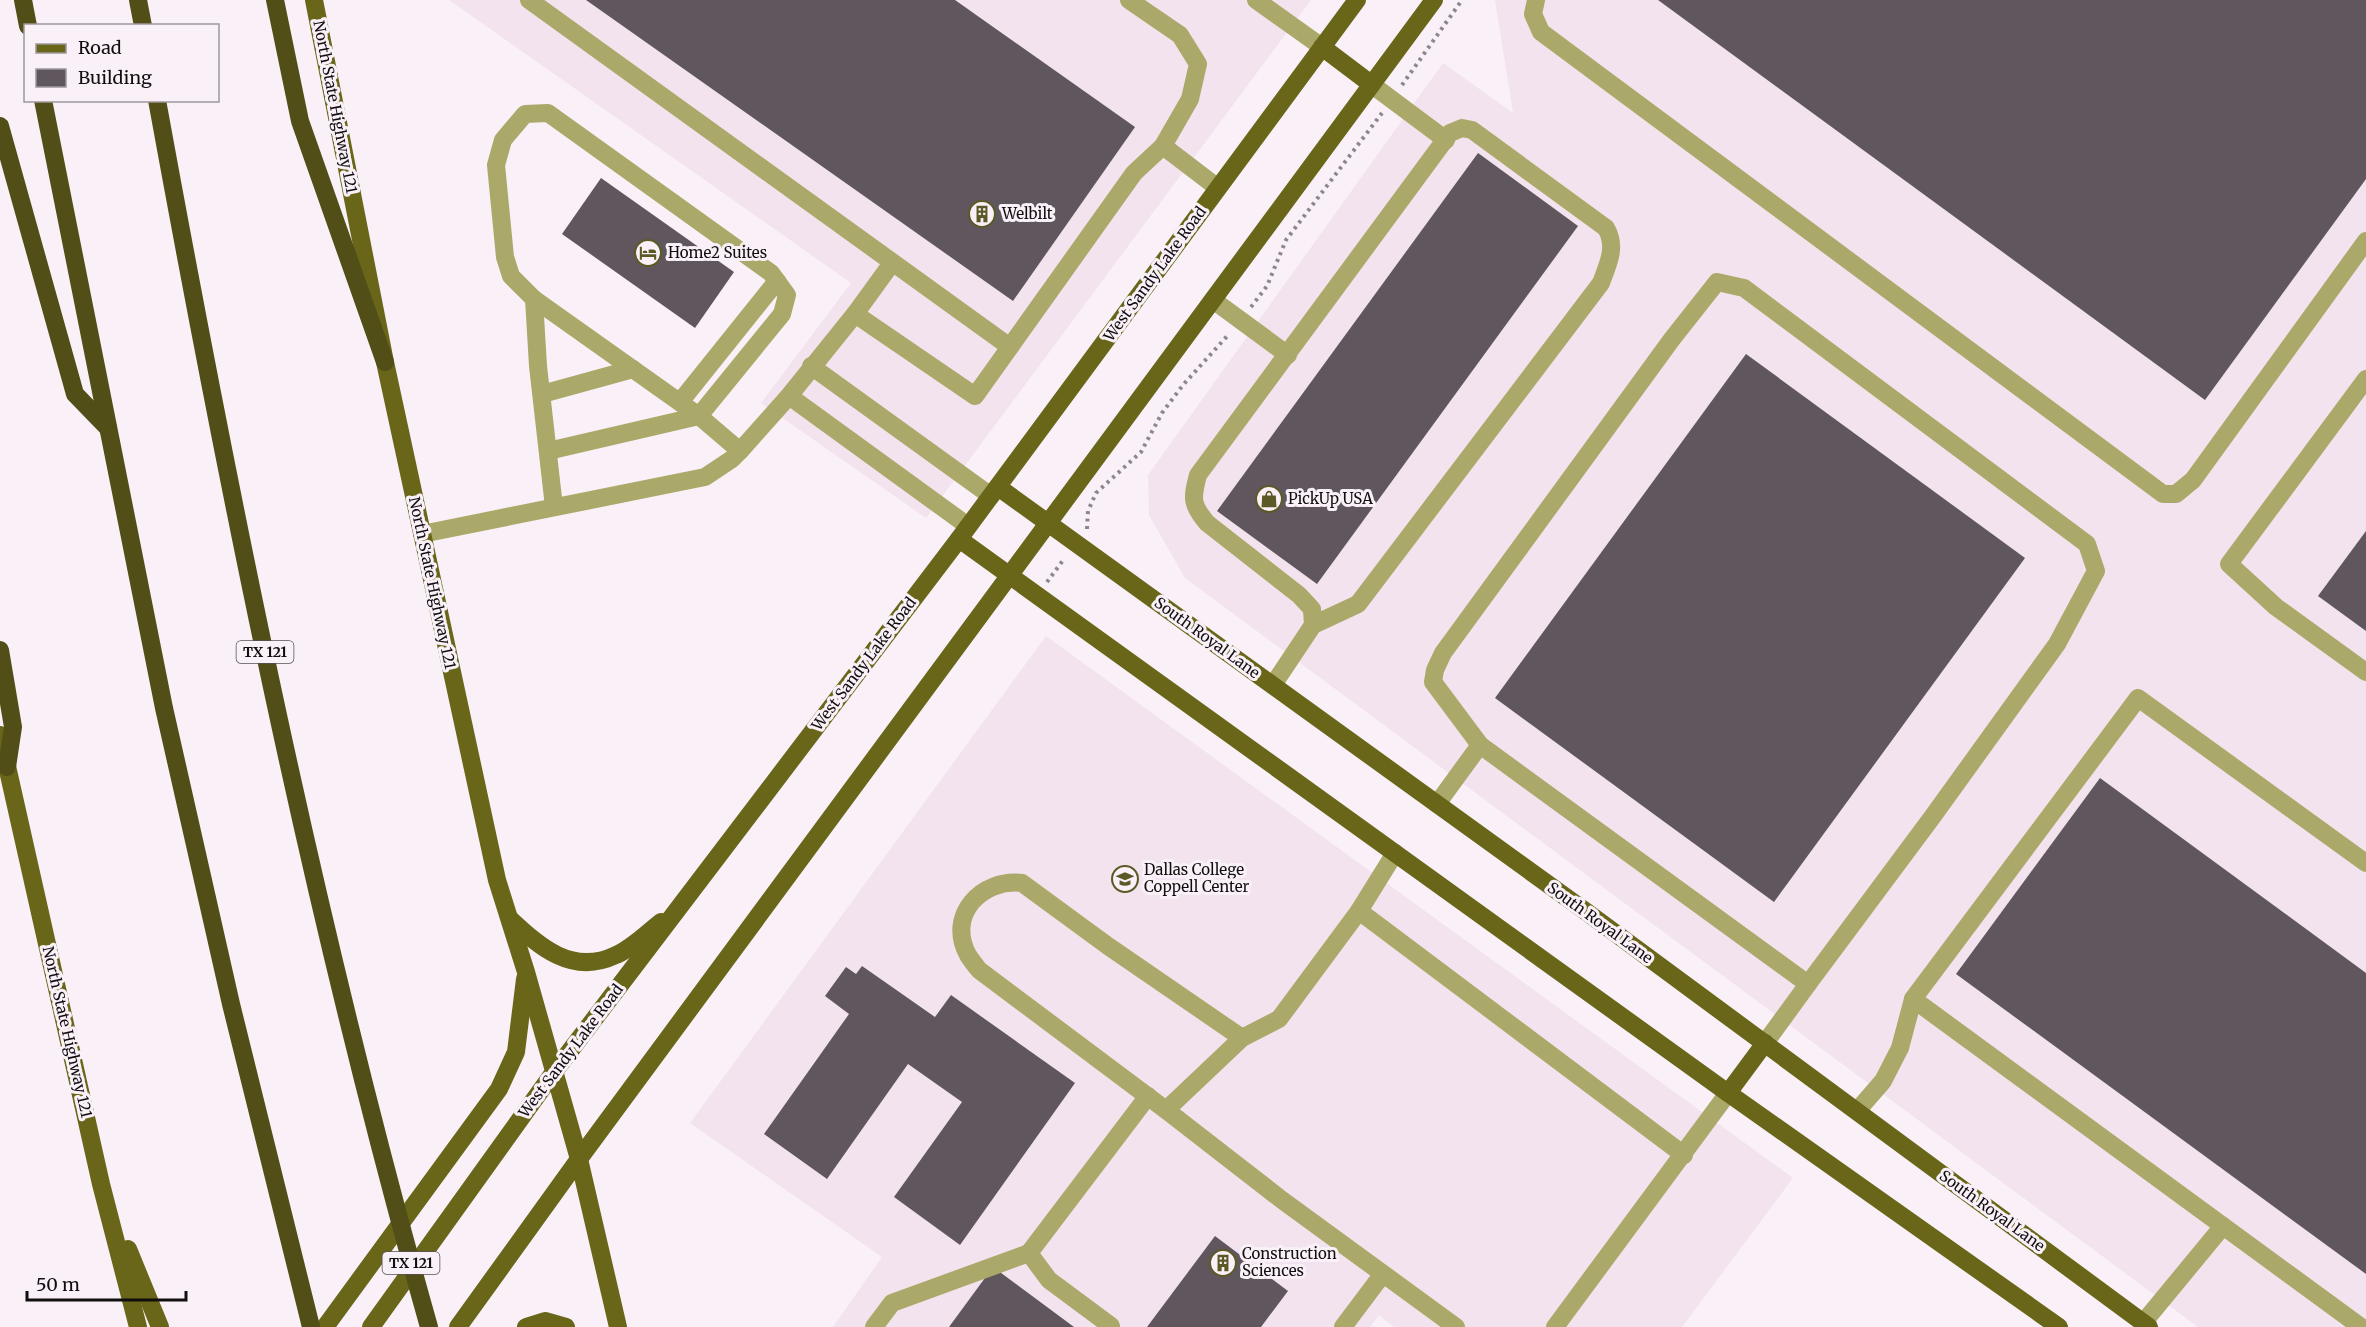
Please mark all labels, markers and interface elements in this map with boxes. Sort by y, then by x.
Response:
street label: North State Highway 121 [309,19,362,195]
legend [24,24,219,102]
text: Road [78,36,122,59]
text: Building [78,66,152,89]
building icon: Welbilt [967,199,997,229]
street label: West Sandy Lake Road [1099,203,1210,346]
place label: Welbilt [1001,204,1053,223]
hotel icon: Home2 Suites [633,238,663,268]
place label: Home2 Suites [668,243,767,262]
shop icon: PickUp USA [1254,484,1284,514]
place label: PickUp USA [1288,489,1373,508]
street label: North State Highway 121 [405,495,460,671]
street label: West Sandy Lake Road [807,593,920,735]
street label: South Royal Lane [1151,593,1264,682]
road number: TX 121 [236,641,294,663]
place label: Dallas College Coppell Center [1144,860,1249,896]
school or university icon: Dallas College Coppell Center [1110,864,1140,894]
street label: South Royal Lane [1544,878,1657,967]
street label: North State Highway 121 [38,944,97,1120]
street label: West Sandy Lake Road [514,980,627,1122]
street label: South Royal Lane [1936,1166,2049,1255]
place label: Construction Sciences [1242,1244,1337,1280]
building icon: Construction Sciences [1208,1248,1238,1278]
road number: TX 121 [382,1252,440,1274]
scale bar [27,1264,186,1302]
text: 50 m [36,1273,80,1296]

